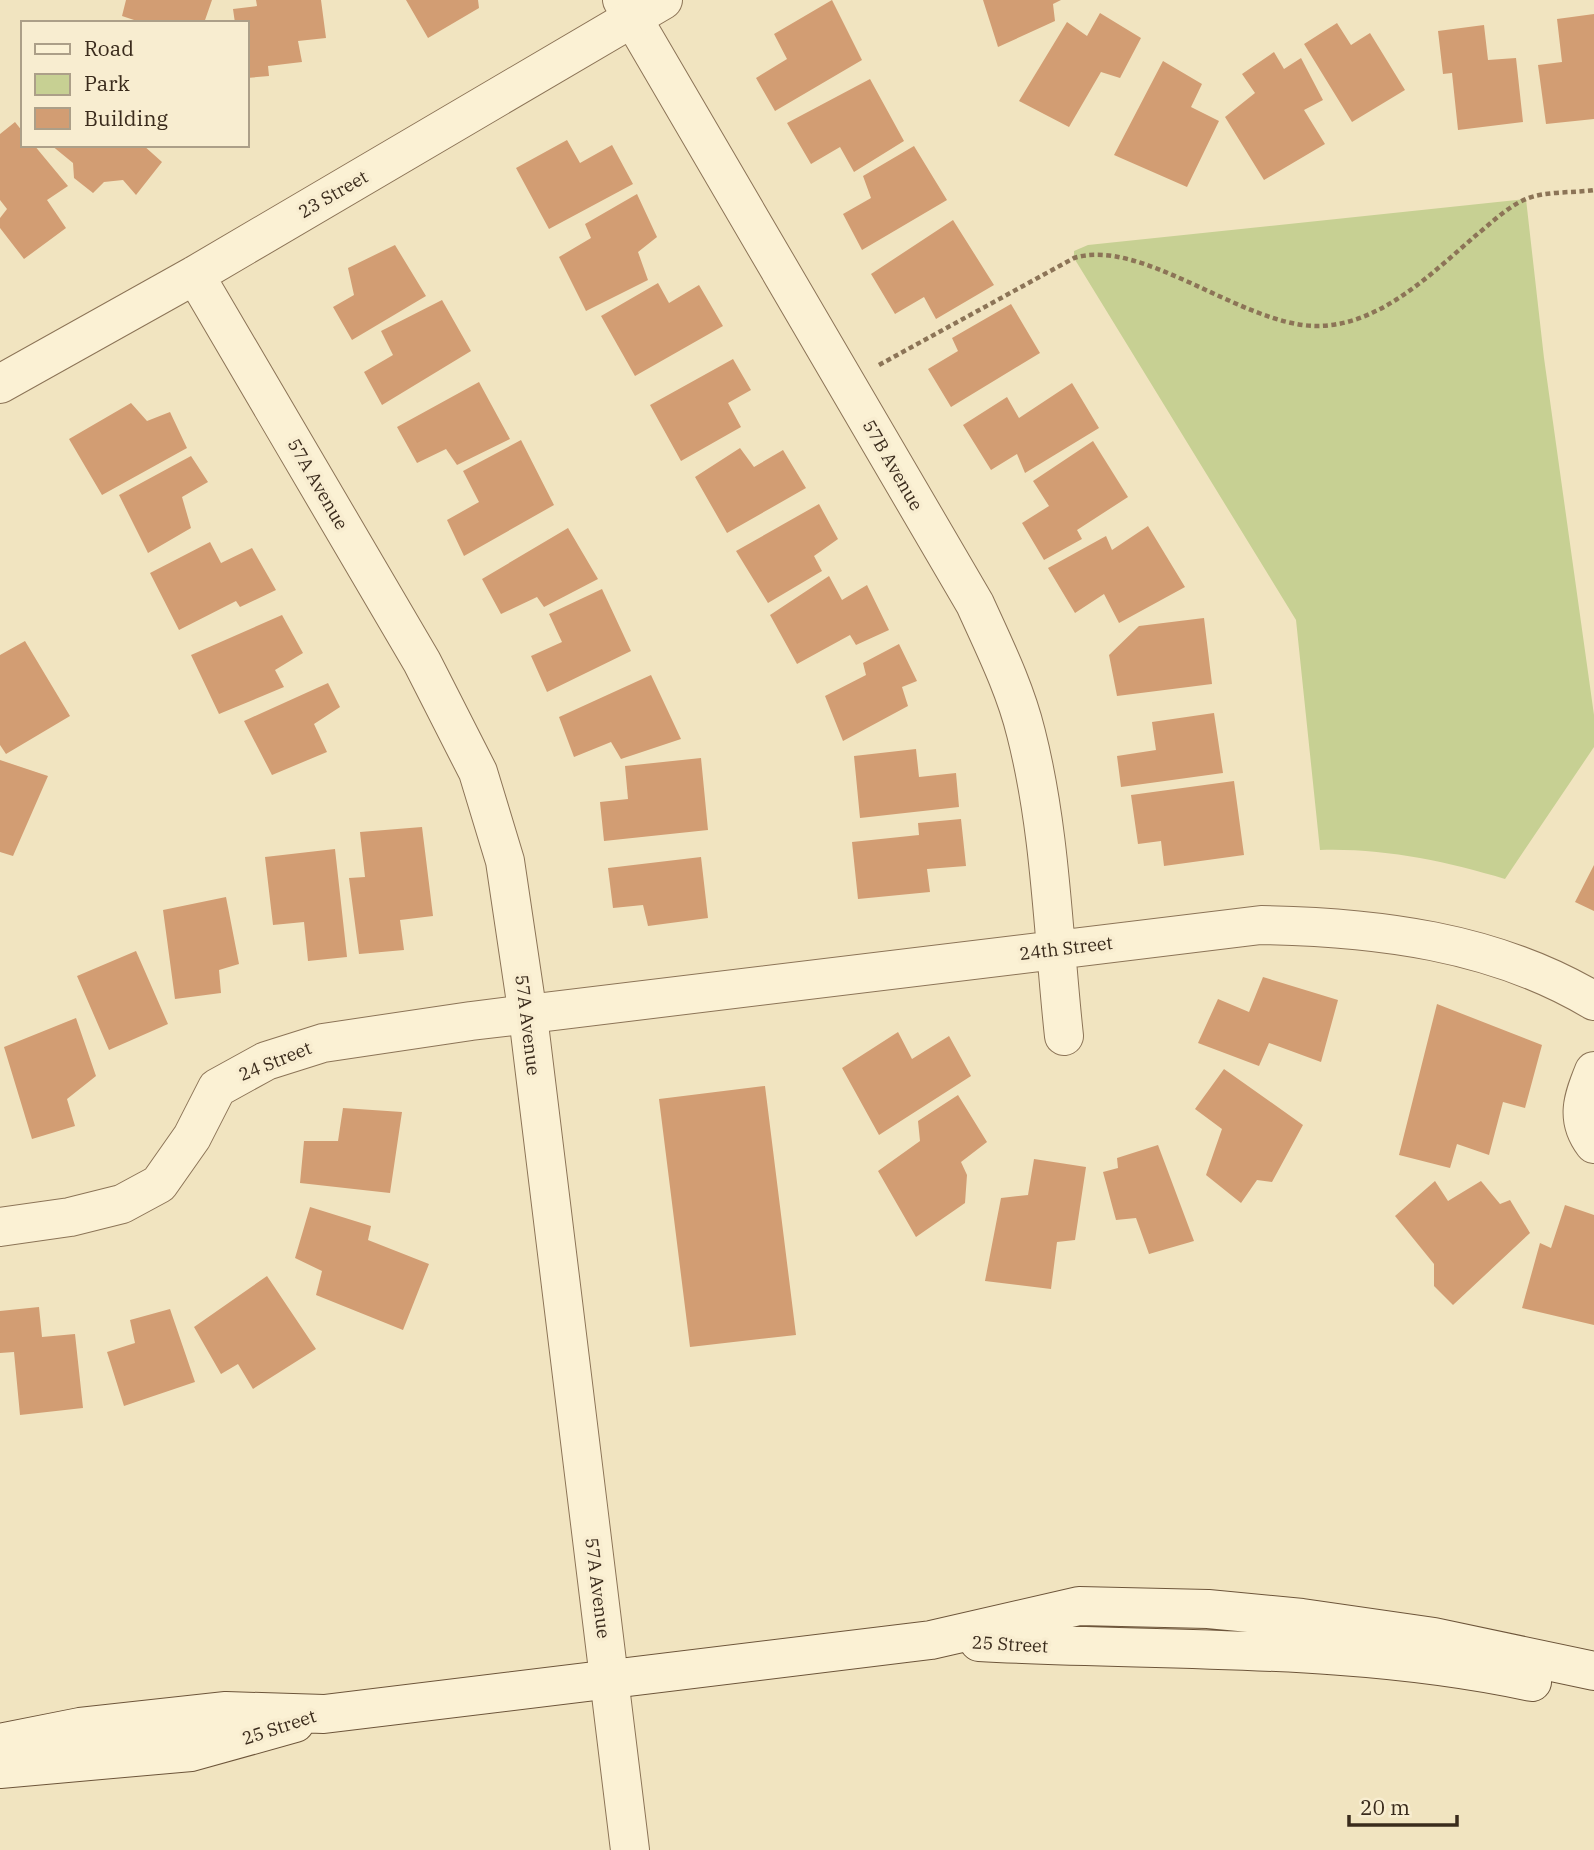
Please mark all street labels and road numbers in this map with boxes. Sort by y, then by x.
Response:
street label: 23 Street [294,165,372,223]
street label: 57B Avenue [858,415,928,515]
street label: 57A Avenue [283,434,353,534]
street label: 24th Street [1018,931,1114,965]
street label: 57A Avenue [510,973,546,1077]
street label: 24 Street [235,1036,315,1086]
street label: 57A Avenue [580,1536,616,1640]
street label: 25 Street [971,1631,1049,1657]
street label: 25 Street [239,1704,319,1750]

